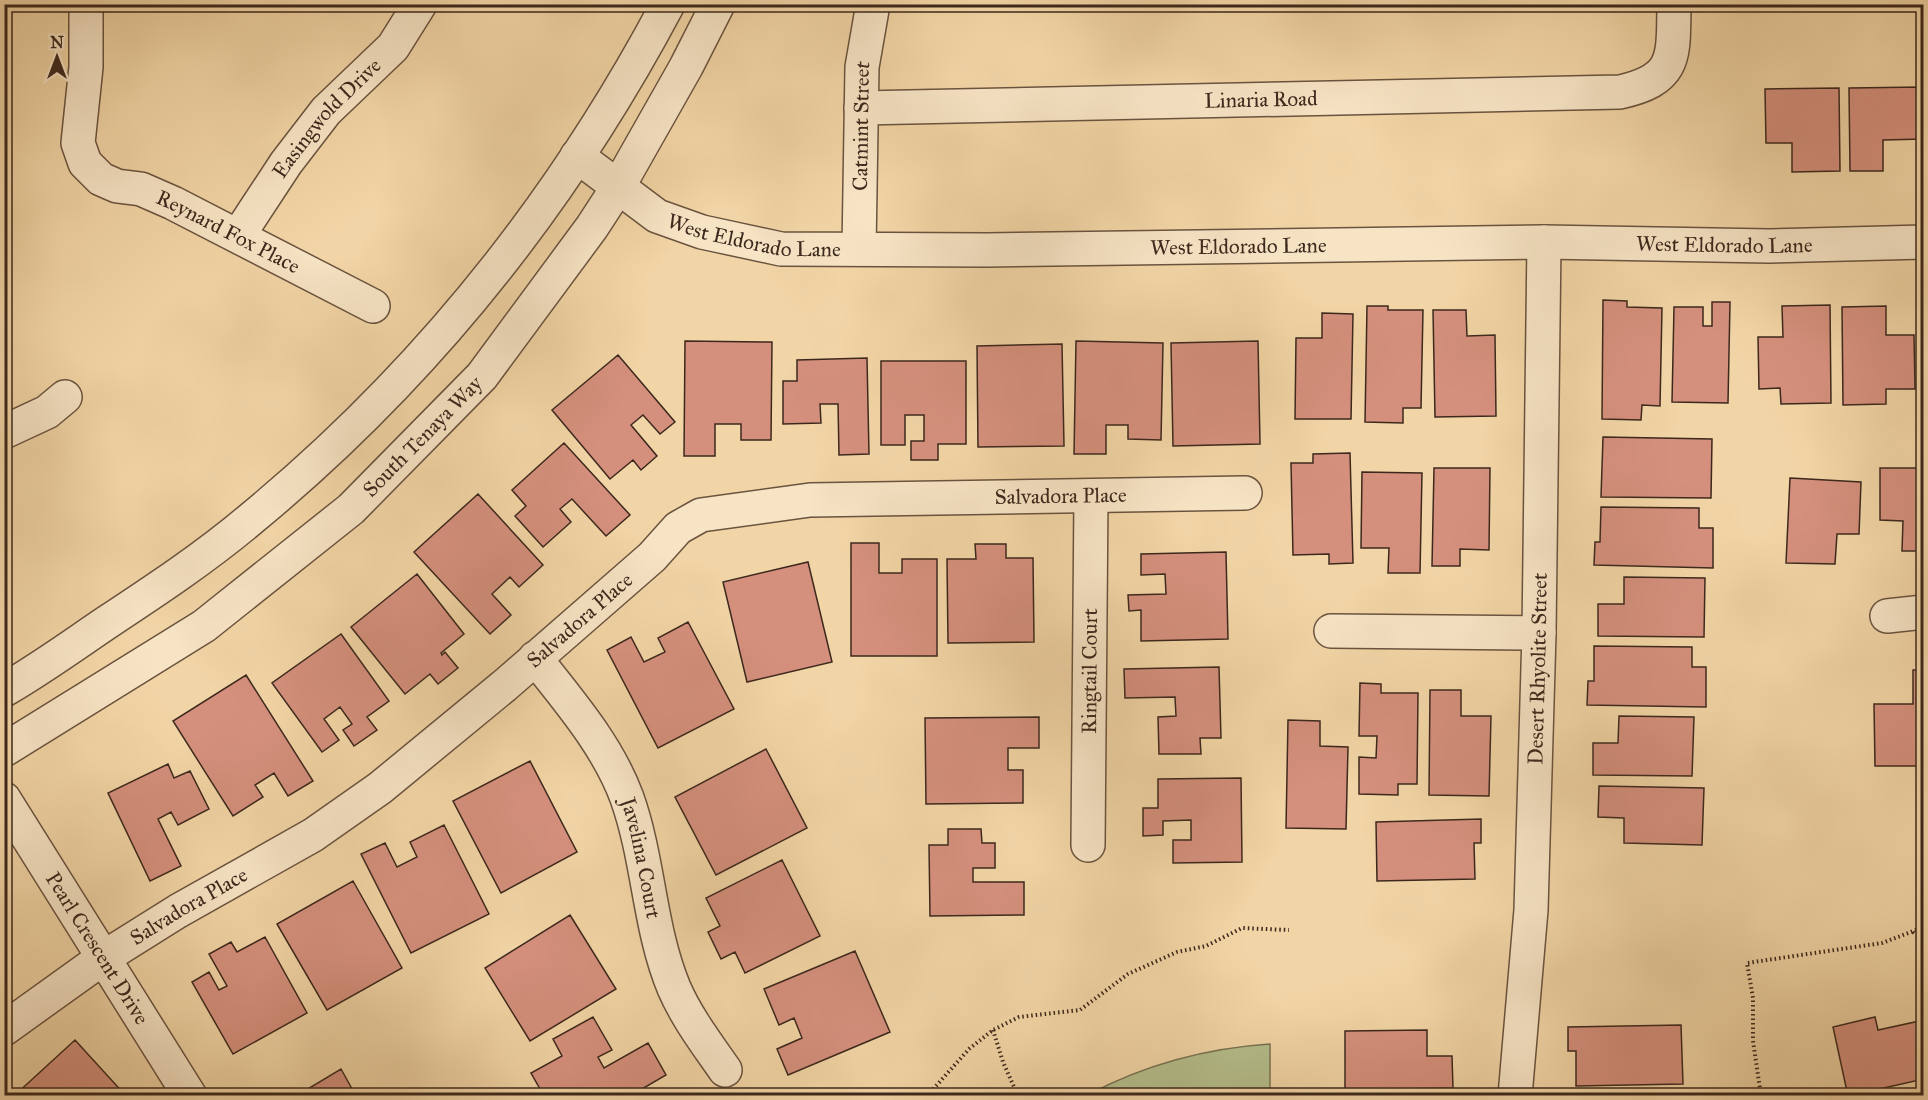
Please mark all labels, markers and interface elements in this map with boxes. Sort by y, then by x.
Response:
north arrow [27,27,87,87]
text: N [50,33,64,52]
street label: Easingwold Drive [267,52,387,183]
street label: Catmint Street [847,59,876,191]
street label: Linaria Road [1204,85,1318,114]
street label: Reynard Fox Place [152,184,305,279]
street label: West Eldorado Lane [664,208,841,262]
street label: West Eldorado Lane [1636,231,1813,259]
street label: West Eldorado Lane [1150,232,1327,261]
street label: South Tenaya Way [357,370,489,502]
street label: Salvadora Place [994,482,1127,510]
street label: Salvadora Place [521,567,638,673]
street label: Desert Rhyolite Street [1522,572,1553,765]
street label: Ringtail Court [1076,608,1103,734]
street label: Javelina Court [614,792,667,921]
street label: Salvadora Place [125,861,252,951]
street label: Pearl Crescent Drive [40,867,155,1029]

